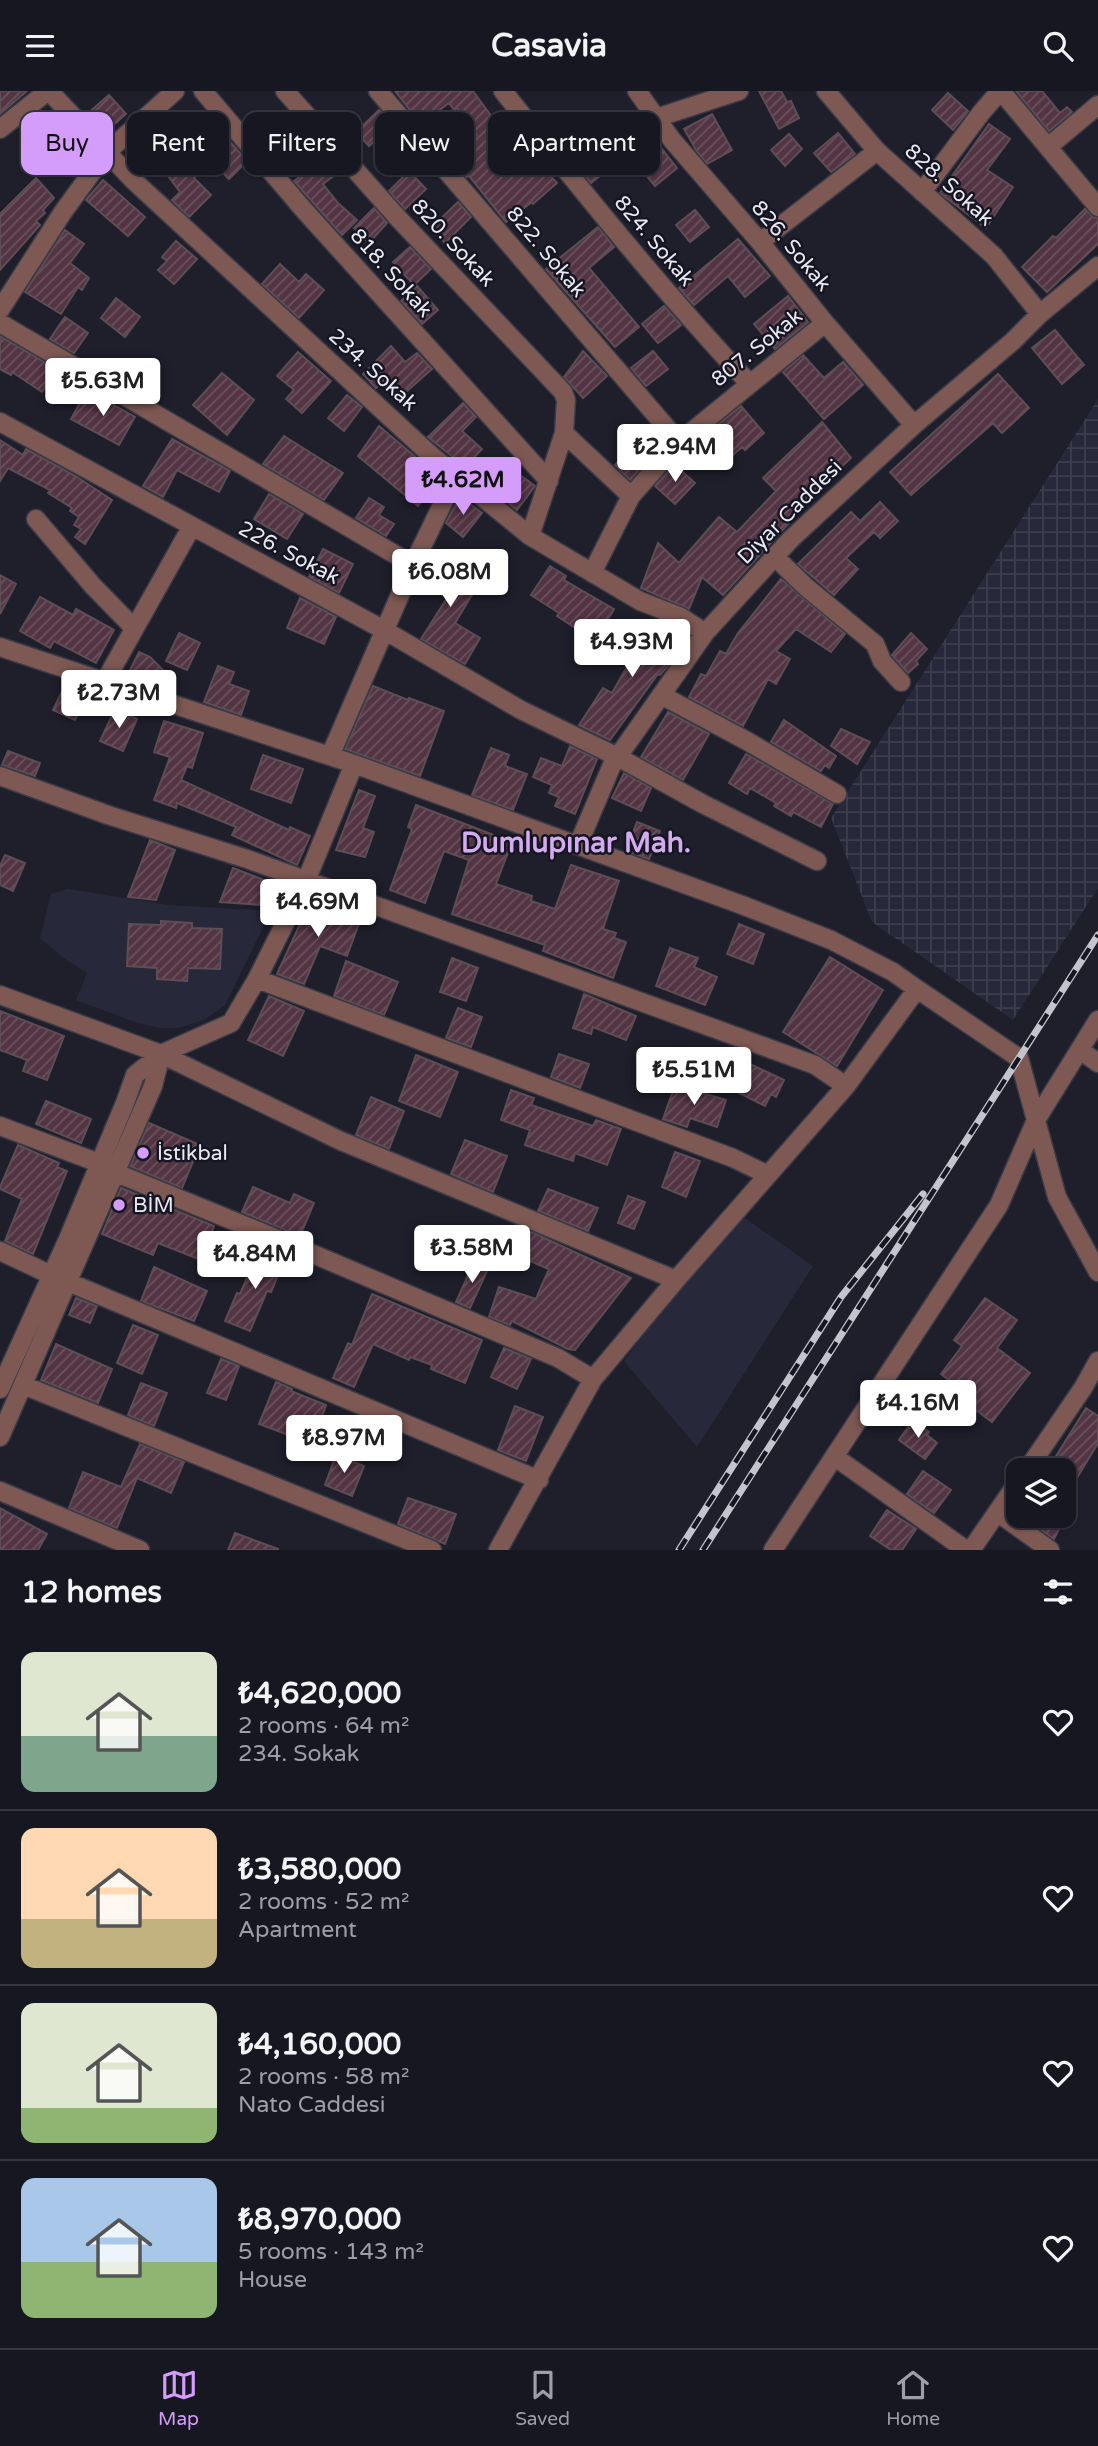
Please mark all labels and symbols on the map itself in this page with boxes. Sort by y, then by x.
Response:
street label: 828. Sokak [900,139,998,231]
street label: 824. Sokak [609,191,699,291]
street label: 820. Sokak [406,194,500,292]
street label: 826. Sokak [746,196,836,296]
street label: 822. Sokak [501,202,591,302]
street label: 818. Sokak [345,224,437,322]
street label: 807. Sokak [707,304,807,392]
street label: 234. Sokak [324,324,422,416]
pin: ₺5.63M [46,359,160,418]
pin: ₺2.94M [618,425,732,484]
street label: Diyar Caddesi [733,455,847,569]
pin: ₺4.62M [406,457,520,517]
street label: 226. Sokak [234,516,344,590]
pin: ₺6.08M [393,549,507,609]
pin: ₺4.93M [575,619,689,679]
pin: ₺2.73M [62,671,176,730]
district label: Dumlupınar Mah. [461,826,691,860]
pin: ₺4.69M [261,879,375,939]
pin: ₺5.51M [637,1047,751,1107]
place label: İstikbal [157,1141,228,1166]
marker: İstikbal [135,1145,151,1161]
place label: BİM [133,1193,174,1218]
marker: BİM [111,1197,127,1213]
pin: ₺3.58M [415,1225,529,1285]
pin: ₺4.84M [198,1231,312,1291]
pin: ₺4.16M [861,1381,975,1440]
pin: ₺8.97M [287,1415,401,1475]

